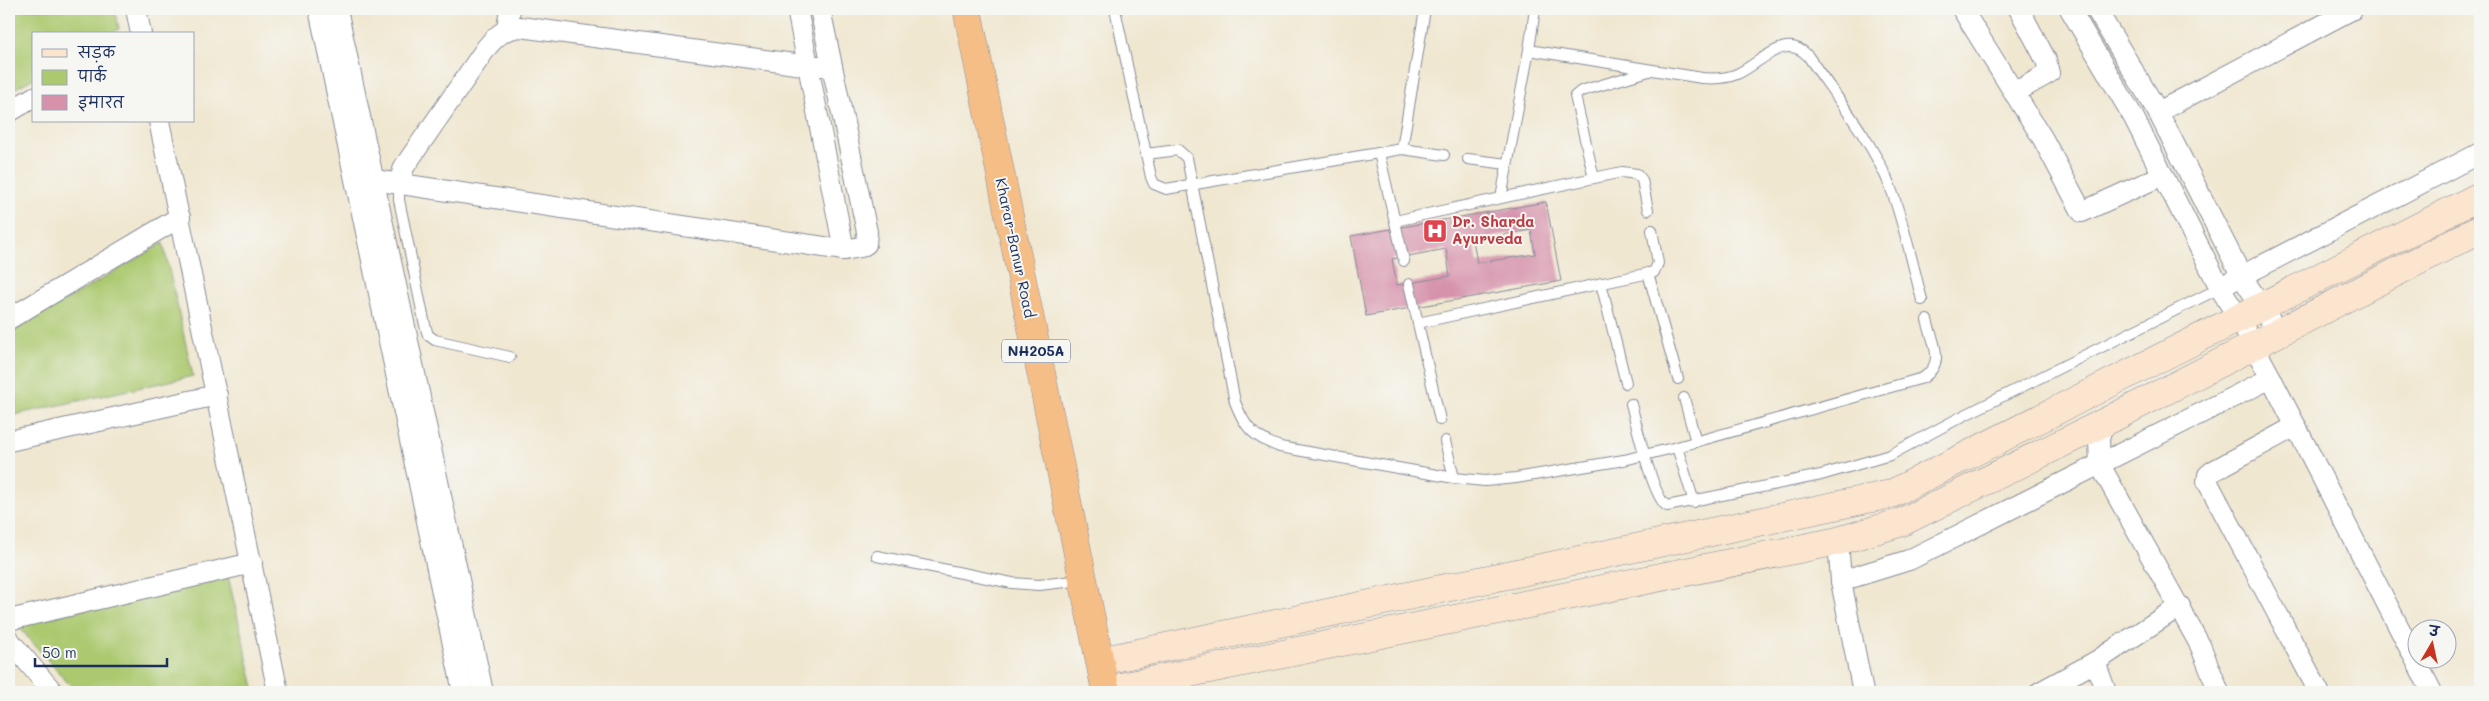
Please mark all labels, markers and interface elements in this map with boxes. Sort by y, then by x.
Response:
legend [32,32,195,122]
text: सड़क [77,42,116,63]
text: पार्क [77,65,108,86]
text: इमारत [78,92,125,112]
street label: Kharar-Banur Road [991,176,1041,320]
place label: Dr. Sharda Ayurveda [1452,211,1534,248]
hospital icon: Dr. Sharda Ayurveda [1422,218,1448,244]
road number: NH205A [1002,340,1070,362]
north arrow [2406,618,2456,668]
text: उ [2426,620,2442,641]
scale bar [35,636,168,668]
text: 50 m [42,642,77,662]

